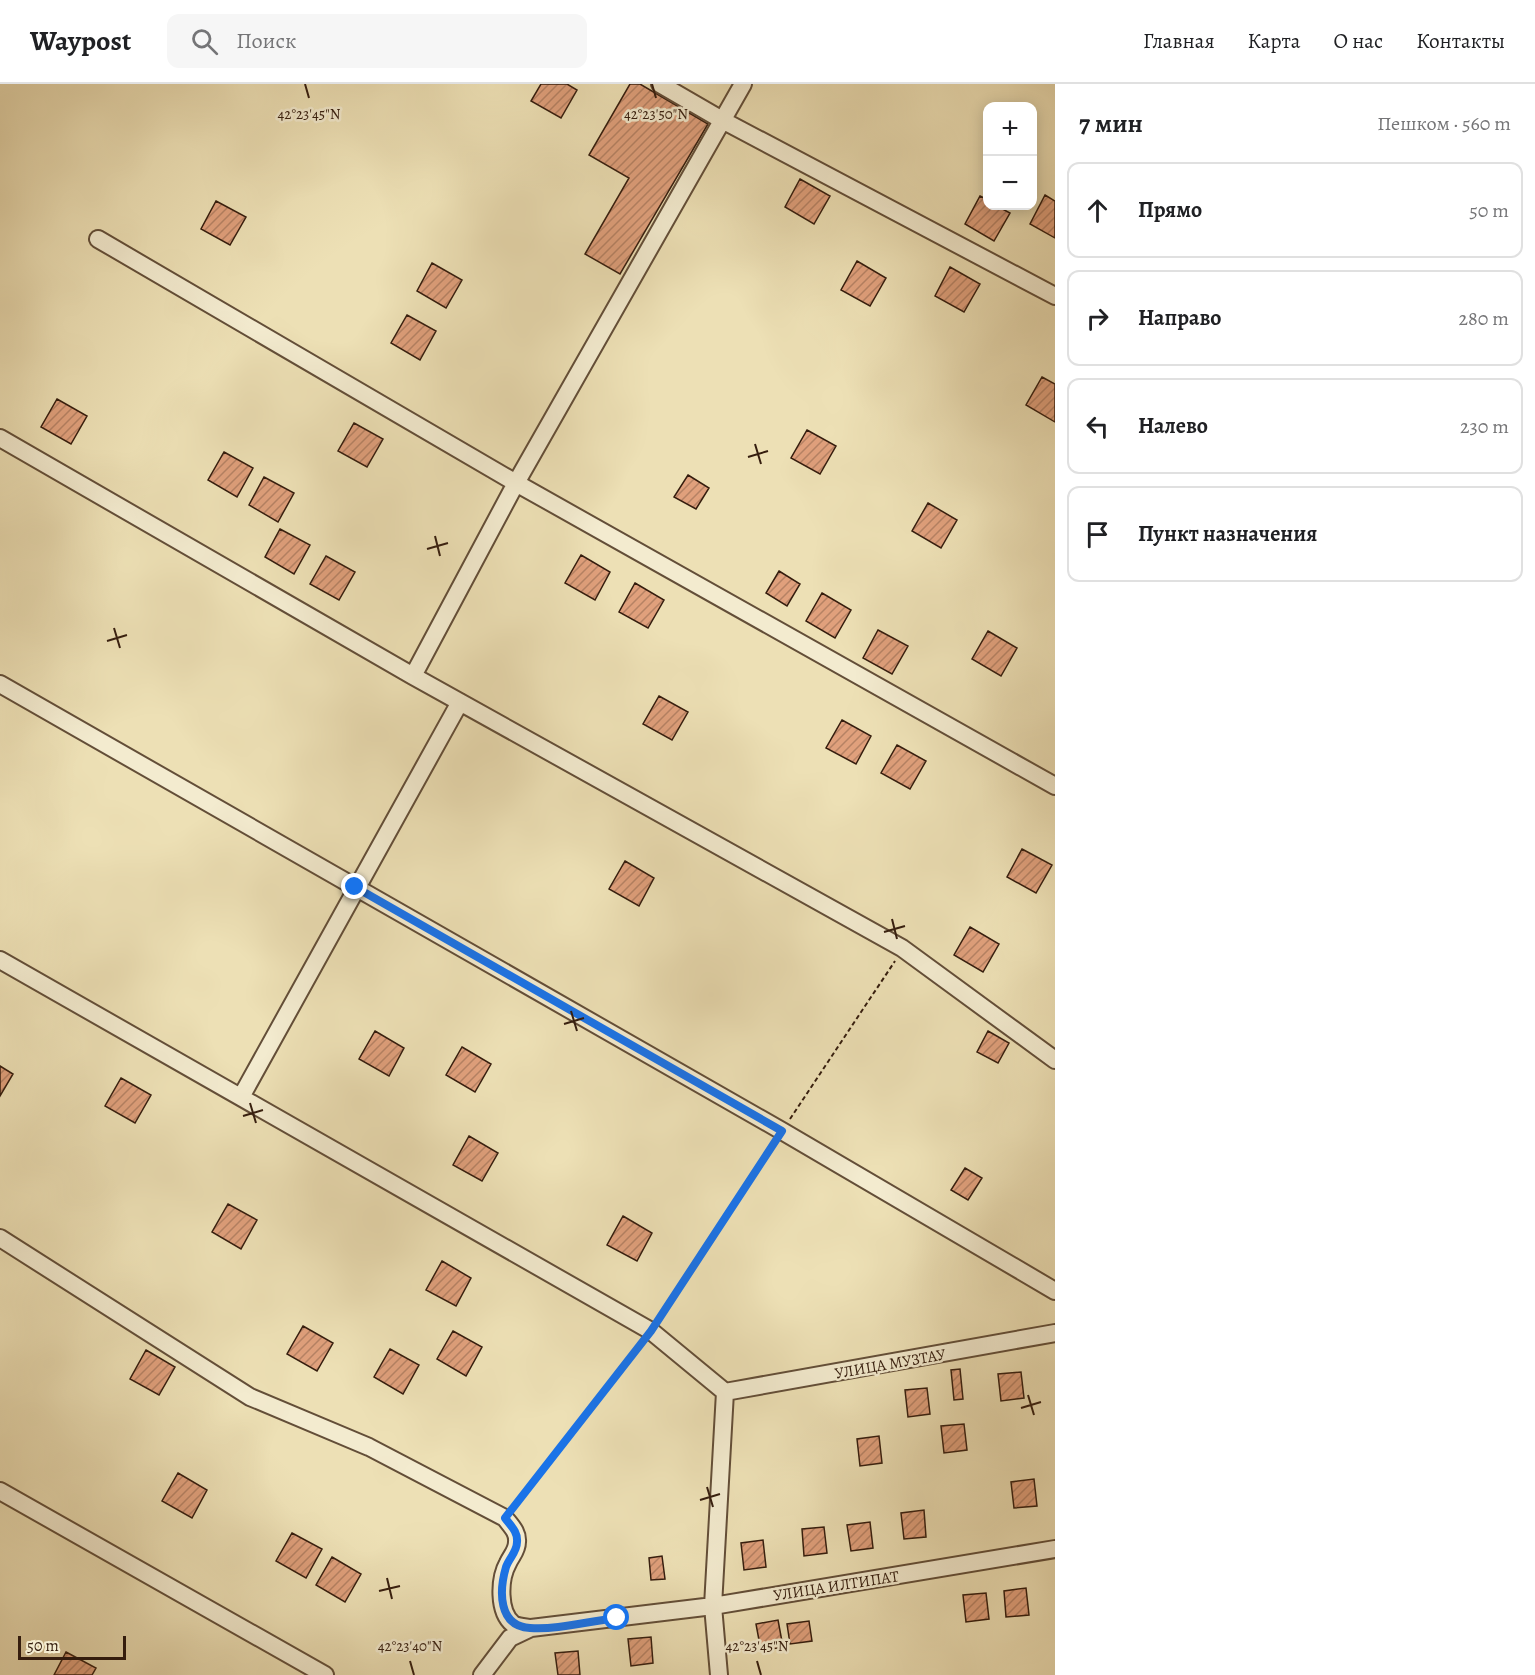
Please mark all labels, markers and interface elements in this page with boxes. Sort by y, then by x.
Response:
search box [167,14,587,68]
text: Waypost [30,22,131,60]
icon: search [188,25,221,58]
text: Поиск [236,26,296,56]
text: Главная [1143,27,1215,55]
text: Карта [1248,27,1300,55]
text: О нас [1333,27,1383,55]
text: Контакты [1416,27,1505,55]
map controls [983,102,1037,210]
button: + [983,102,1037,156]
text: 42°23'45"N [278,104,341,124]
text: 42°23'50"N [624,104,688,124]
text: 7 мин [1079,106,1143,141]
text: Пешком · 560 m [1377,110,1511,137]
button: − [983,156,1037,210]
icon: ahead [1081,194,1114,227]
text: Прямо [1138,195,1202,225]
text: 50 m [1469,197,1509,224]
icon: right [1081,302,1114,335]
text: Направо [1138,303,1221,333]
text: 280 m [1459,305,1509,332]
icon: left [1081,410,1114,443]
text: Налево [1138,411,1208,441]
text: 230 m [1460,413,1509,440]
icon: arrive [1081,518,1114,551]
text: Пункт назначения [1138,519,1317,549]
route end [341,873,367,899]
street label: УЛИЦА МУЗТАУ [833,1343,948,1385]
street label: УЛИЦА ИЛТИПАТ [772,1565,901,1607]
route start [603,1604,629,1630]
scale bar [18,1633,126,1660]
text: 50 m [27,1635,59,1657]
text: 42°23'40"N [378,1636,442,1656]
text: 42°23'45"N [726,1636,789,1656]

